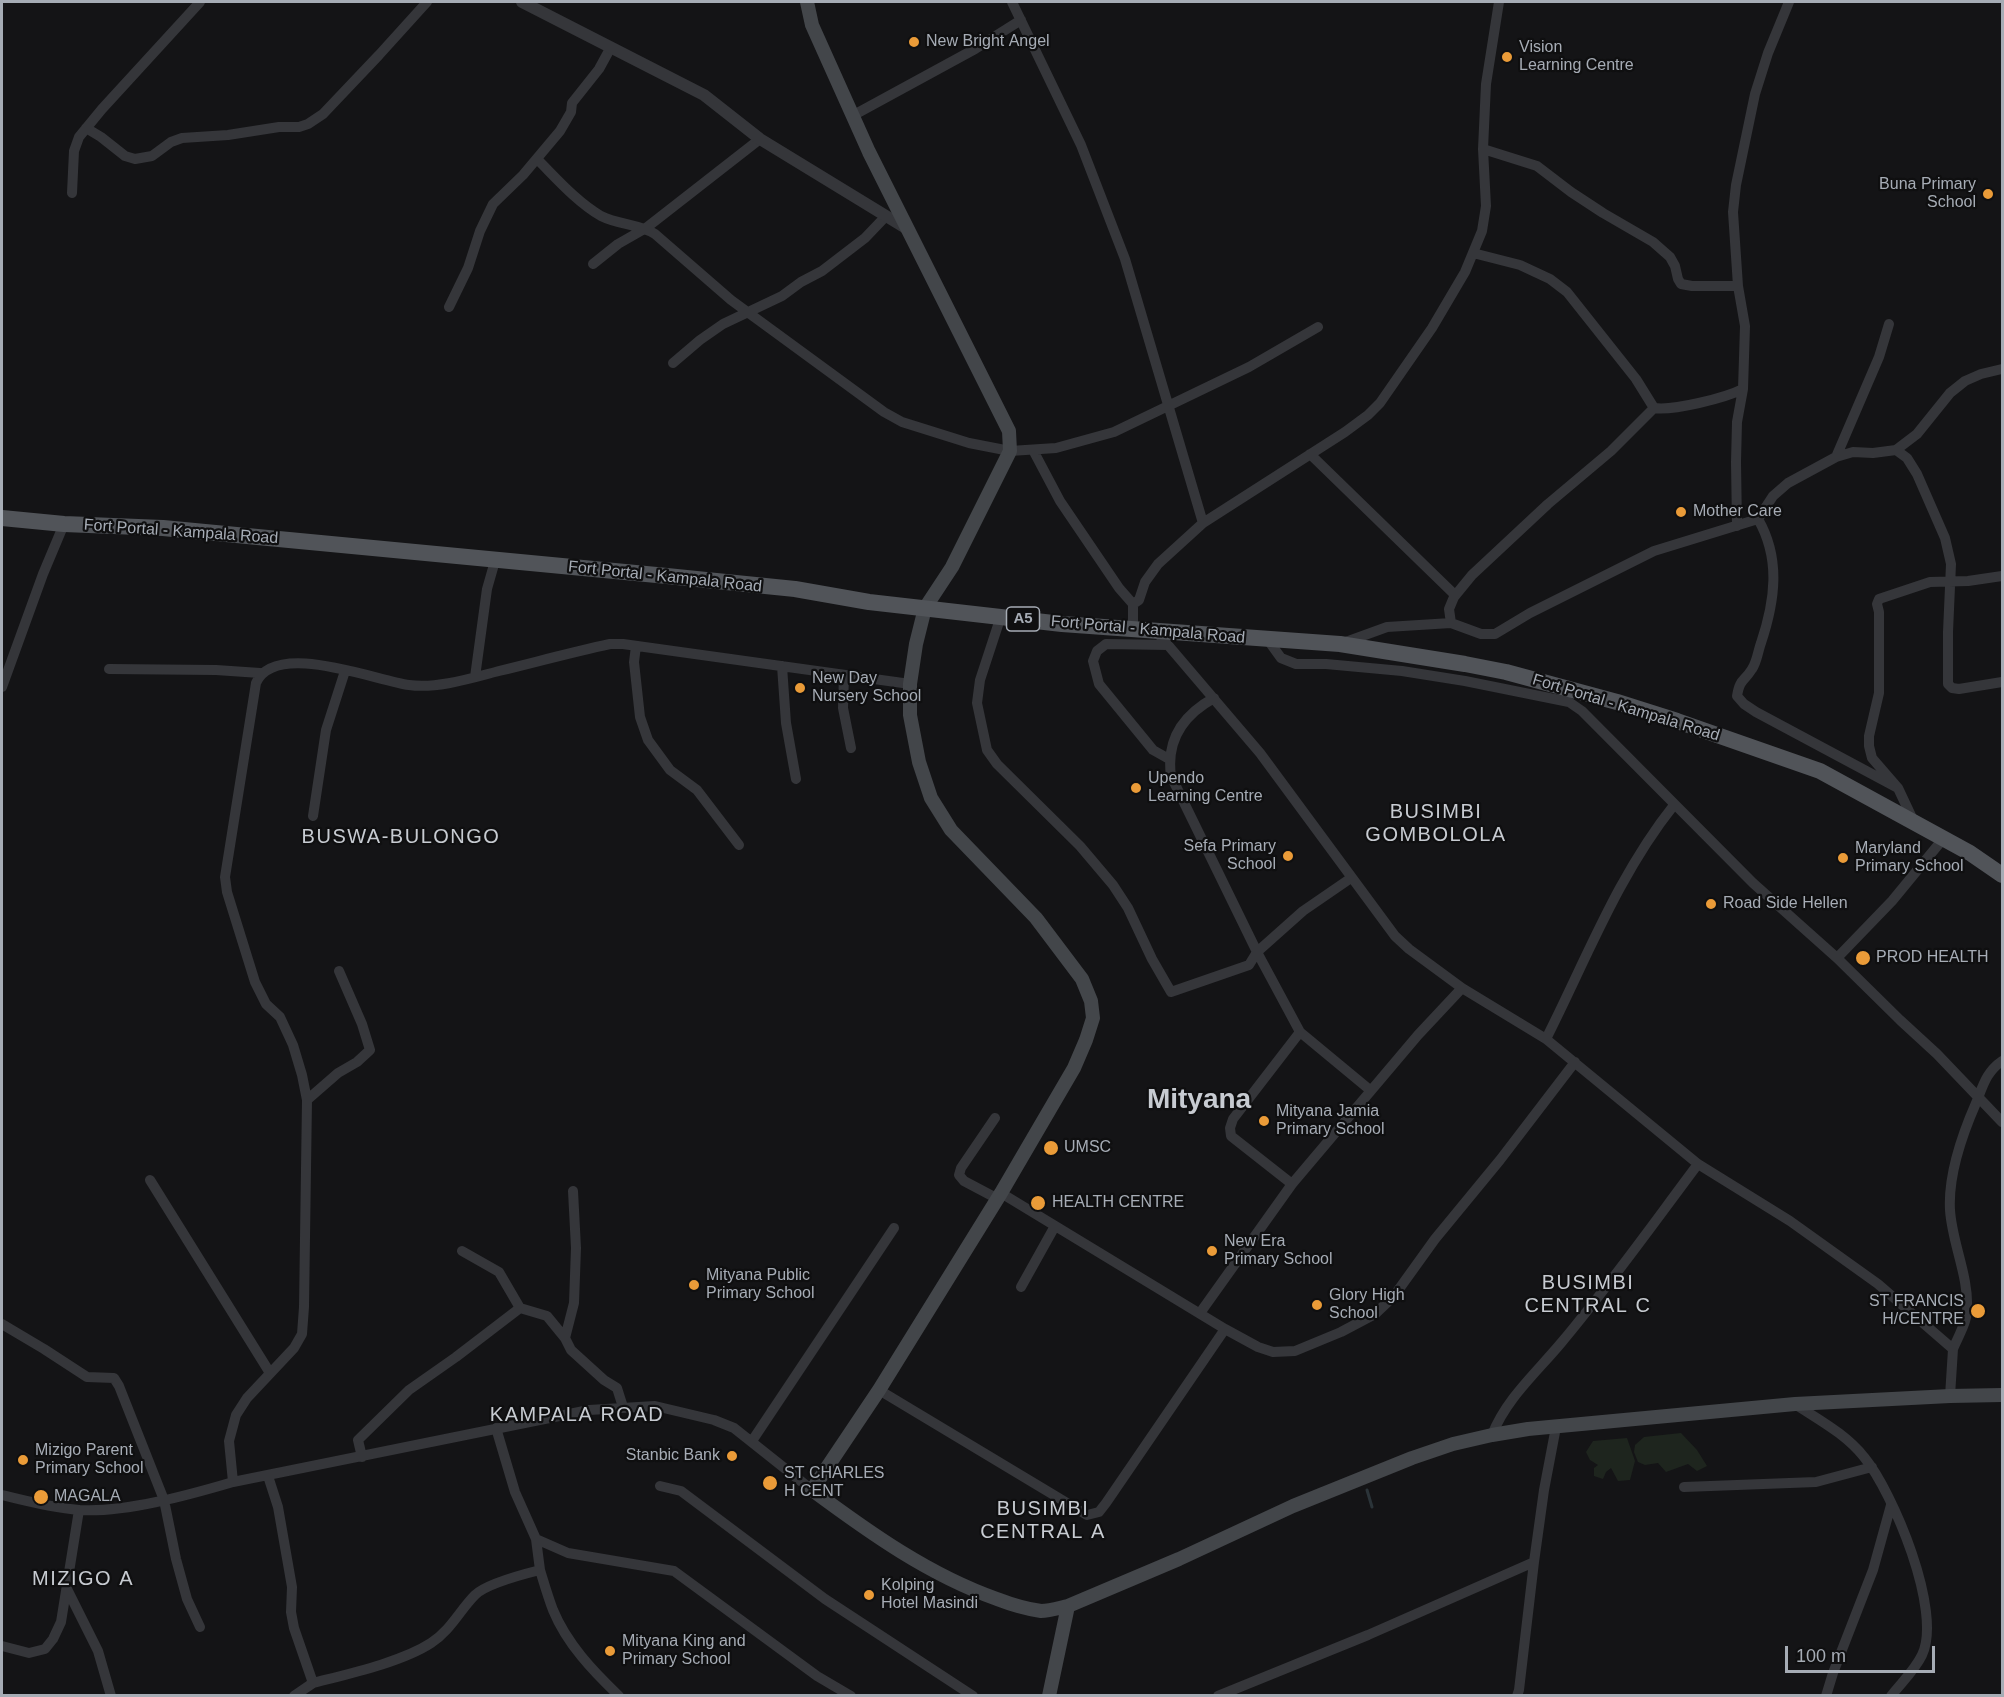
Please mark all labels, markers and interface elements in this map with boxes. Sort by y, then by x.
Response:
place label: New Bright Angel [926,32,1050,52]
marker: New Bright Angel [907,35,921,49]
place label: Vision Learning Centre [1519,38,1634,76]
marker: Vision Learning Centre [1500,50,1514,64]
place label: Buna Primary School [1879,175,1976,213]
marker: Buna Primary School [1981,187,1995,201]
place label: Mother Care [1693,502,1782,522]
marker: Mother Care [1674,505,1688,519]
street label: Fort Portal - Kampala Road [83,516,279,548]
street label: Fort Portal - Kampala Road [567,557,763,597]
road number: A5 [1006,607,1040,631]
street label: Fort Portal - Kampala Road [1050,612,1246,648]
place label: New Day Nursery School [812,669,921,707]
street label: Fort Portal - Kampala Road [1530,670,1722,746]
marker: New Day Nursery School [793,681,807,695]
place label: Upendo Learning Centre [1148,769,1263,807]
marker: Upendo Learning Centre [1129,781,1143,795]
district label: BUSIMBI GOMBOLOLA [1365,800,1507,847]
district label: BUSWA-BULONGO [302,825,500,849]
place label: Sefa Primary School [1184,837,1276,875]
place label: Maryland Primary School [1855,839,1963,877]
marker: Sefa Primary School [1281,849,1295,863]
marker: Maryland Primary School [1836,851,1850,865]
place label: Road Side Hellen [1723,894,1848,914]
marker: Road Side Hellen [1704,897,1718,911]
place label: PROD HEALTH [1876,948,1989,968]
marker: PROD HEALTH [1854,949,1872,967]
district label: Mityana [1147,1083,1251,1117]
place label: Mityana Jamia Primary School [1276,1102,1384,1140]
marker: Mityana Jamia Primary School [1257,1114,1271,1128]
place label: UMSC [1064,1138,1111,1158]
marker: UMSC [1042,1139,1060,1157]
place label: HEALTH CENTRE [1052,1193,1184,1213]
marker: HEALTH CENTRE [1029,1194,1047,1212]
place label: New Era Primary School [1224,1232,1332,1270]
marker: New Era Primary School [1205,1244,1219,1258]
place label: Mityana Public Primary School [706,1266,814,1304]
district label: BUSIMBI CENTRAL C [1525,1271,1651,1318]
marker: Mityana Public Primary School [687,1278,701,1292]
place label: Glory High School [1329,1286,1405,1324]
place label: ST FRANCIS H/CENTRE [1869,1292,1964,1330]
marker: Glory High School [1310,1298,1324,1312]
marker: ST FRANCIS H/CENTRE [1969,1302,1987,1320]
district label: KAMPALA ROAD [490,1403,664,1427]
place label: Mizigo Parent Primary School [35,1441,143,1479]
place label: Stanbic Bank [626,1446,720,1466]
marker: Stanbic Bank [725,1449,739,1463]
marker: Mizigo Parent Primary School [16,1453,30,1467]
place label: ST CHARLES H CENT [784,1464,884,1502]
marker: ST CHARLES H CENT [761,1474,779,1492]
place label: MAGALA [54,1487,121,1507]
marker: MAGALA [32,1488,50,1506]
district label: BUSIMBI CENTRAL A [980,1497,1106,1544]
district label: MIZIGO A [32,1567,134,1591]
place label: Kolping Hotel Masindi [881,1576,978,1614]
marker: Kolping Hotel Masindi [862,1588,876,1602]
place label: Mityana King and Primary School [622,1632,746,1670]
scale bar [1788,1634,1938,1672]
marker: Mityana King and Primary School [603,1644,617,1658]
text: 100 m [1796,1646,1846,1666]

